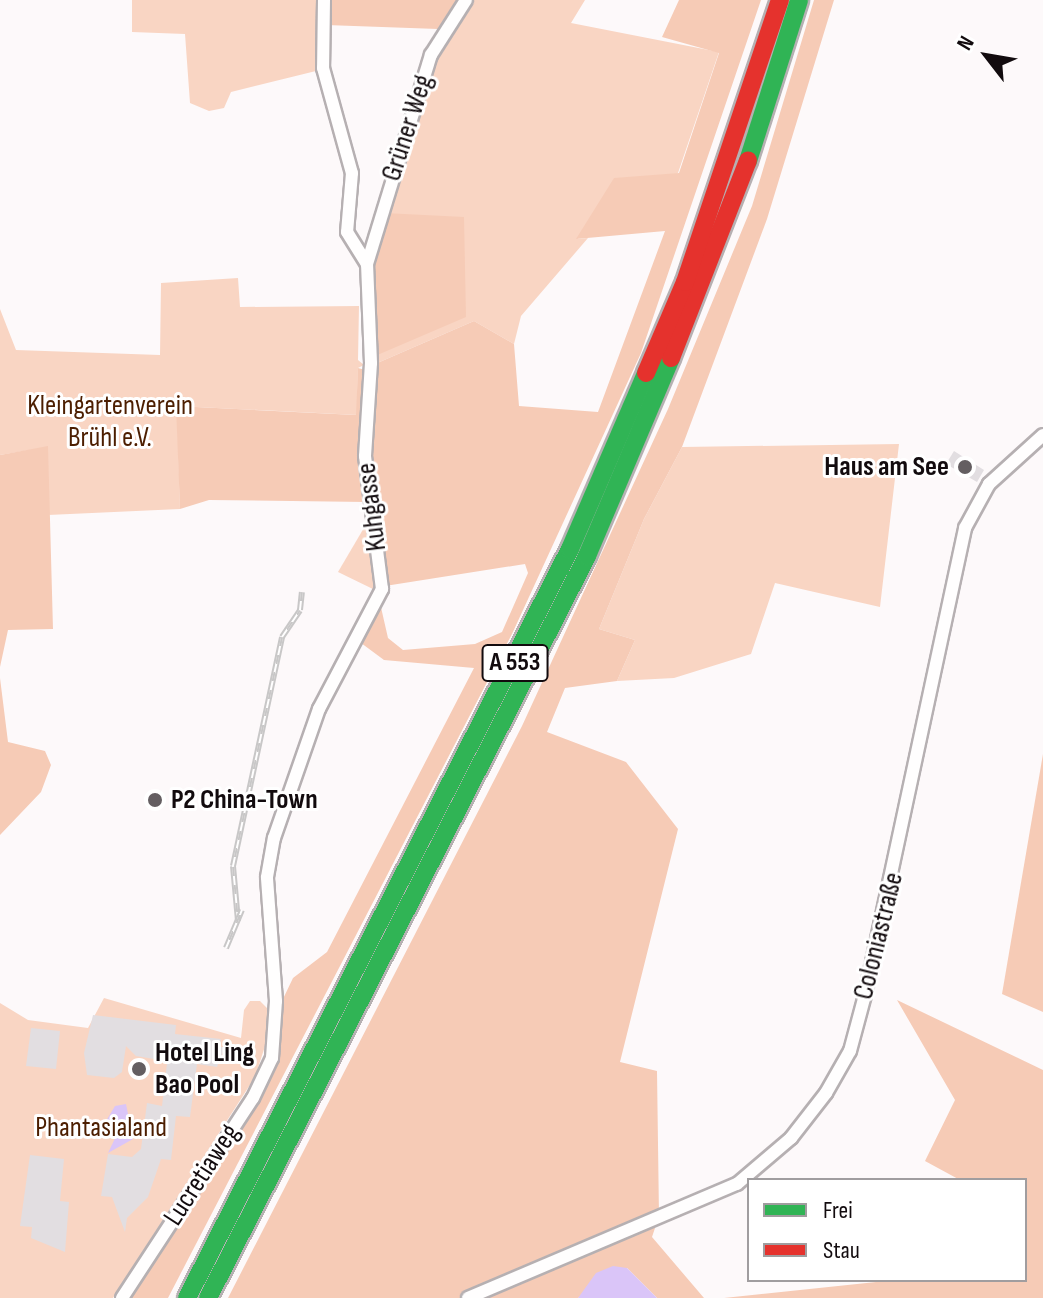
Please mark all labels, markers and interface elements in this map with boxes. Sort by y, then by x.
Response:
north arrow [947,16,1027,96]
text: N [951,31,981,55]
street label: Grüner Weg [375,71,441,185]
park label: Kleingartenverein Brühl e.V. [27,389,193,455]
place label: Haus am See [824,450,949,484]
marker: Haus am See [956,458,974,476]
street label: Kuhgasse [350,461,394,553]
road number: A 553 [481,641,549,685]
place label: P2 China-Town [171,783,318,817]
marker: P2 China-Town [146,791,164,809]
street label: Coloniastraße [847,869,911,1003]
place label: Hotel Ling Bao Pool [155,1036,254,1102]
marker: Hotel Ling Bao Pool [130,1060,148,1078]
park label: Phantasialand [35,1111,167,1145]
street label: Lucretiaweg [157,1118,247,1232]
legend [747,1178,1027,1282]
text: Frei [823,1196,853,1225]
text: Stau [823,1236,860,1265]

